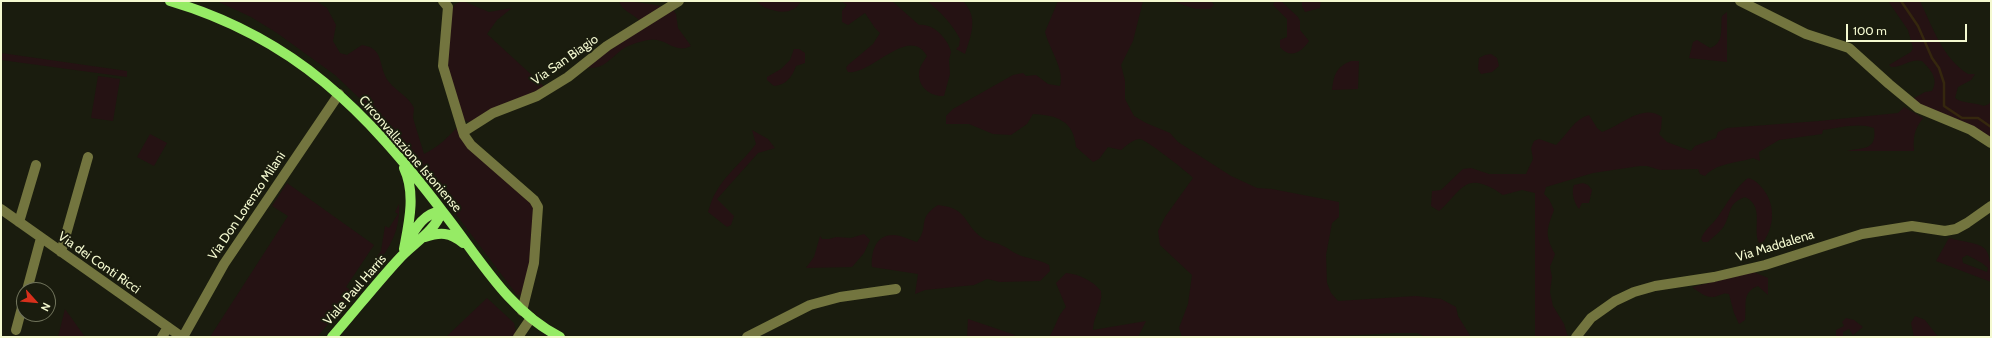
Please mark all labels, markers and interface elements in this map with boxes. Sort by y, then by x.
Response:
scale bar [1848,16,1969,42]
text: 100 m [1853,23,1887,38]
street label: Via San Biagio [529,31,601,89]
street label: Circonvallazione Istoniense [355,93,465,215]
street label: Via Don Lorenzo Milani [205,149,289,263]
street label: Via Maddalena [1734,227,1816,265]
street label: Via dei Conti Ricci [55,229,143,297]
street label: Viale Paul Harris [320,252,390,328]
north arrow [16,282,56,322]
text: N [38,300,54,314]

